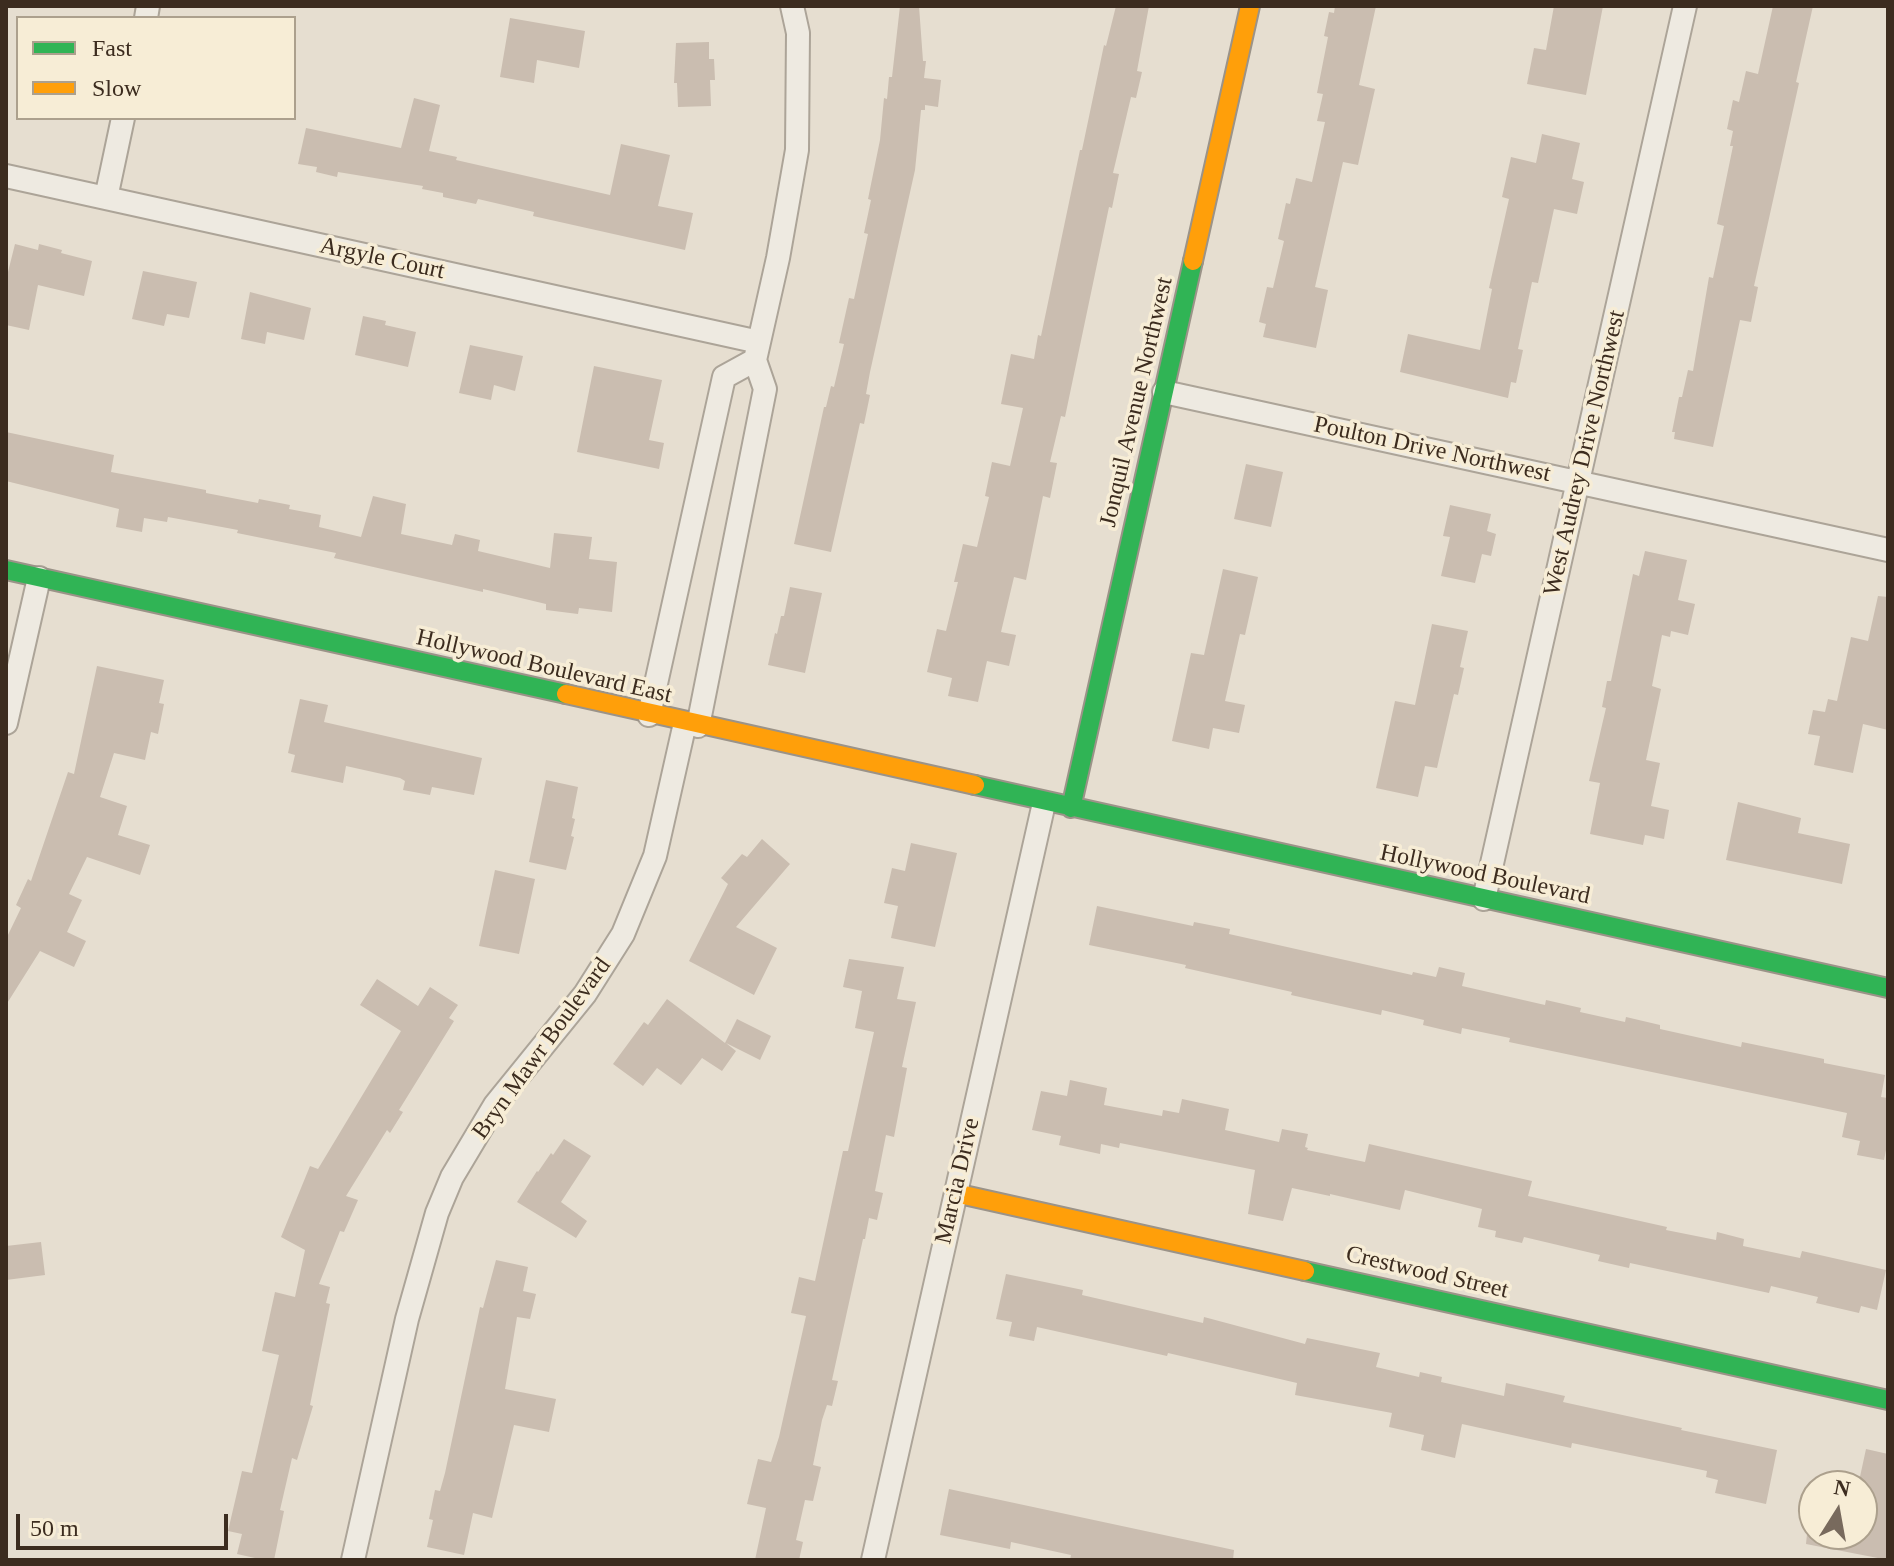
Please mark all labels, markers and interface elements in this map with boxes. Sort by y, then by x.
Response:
legend [16,16,296,120]
text: Fast [92,35,132,61]
text: Slow [92,75,141,101]
street label: Argyle Court [317,232,447,286]
street label: Jonquil Avenue Northwest [1094,274,1180,530]
street label: West Audrey Drive Northwest [1538,308,1632,598]
street label: Poulton Drive Northwest [1311,411,1553,489]
street label: Hollywood Boulevard East [413,624,675,710]
street label: Hollywood Boulevard [1377,839,1593,911]
street label: Bryn Mawr Boulevard [466,953,618,1145]
street label: Marcia Drive [930,1115,986,1247]
street label: Crestwood Street [1343,1240,1511,1306]
north arrow [1798,1470,1878,1550]
text: N [1832,1474,1852,1502]
scale bar [20,1498,232,1548]
text: 50 m [30,1515,79,1541]

